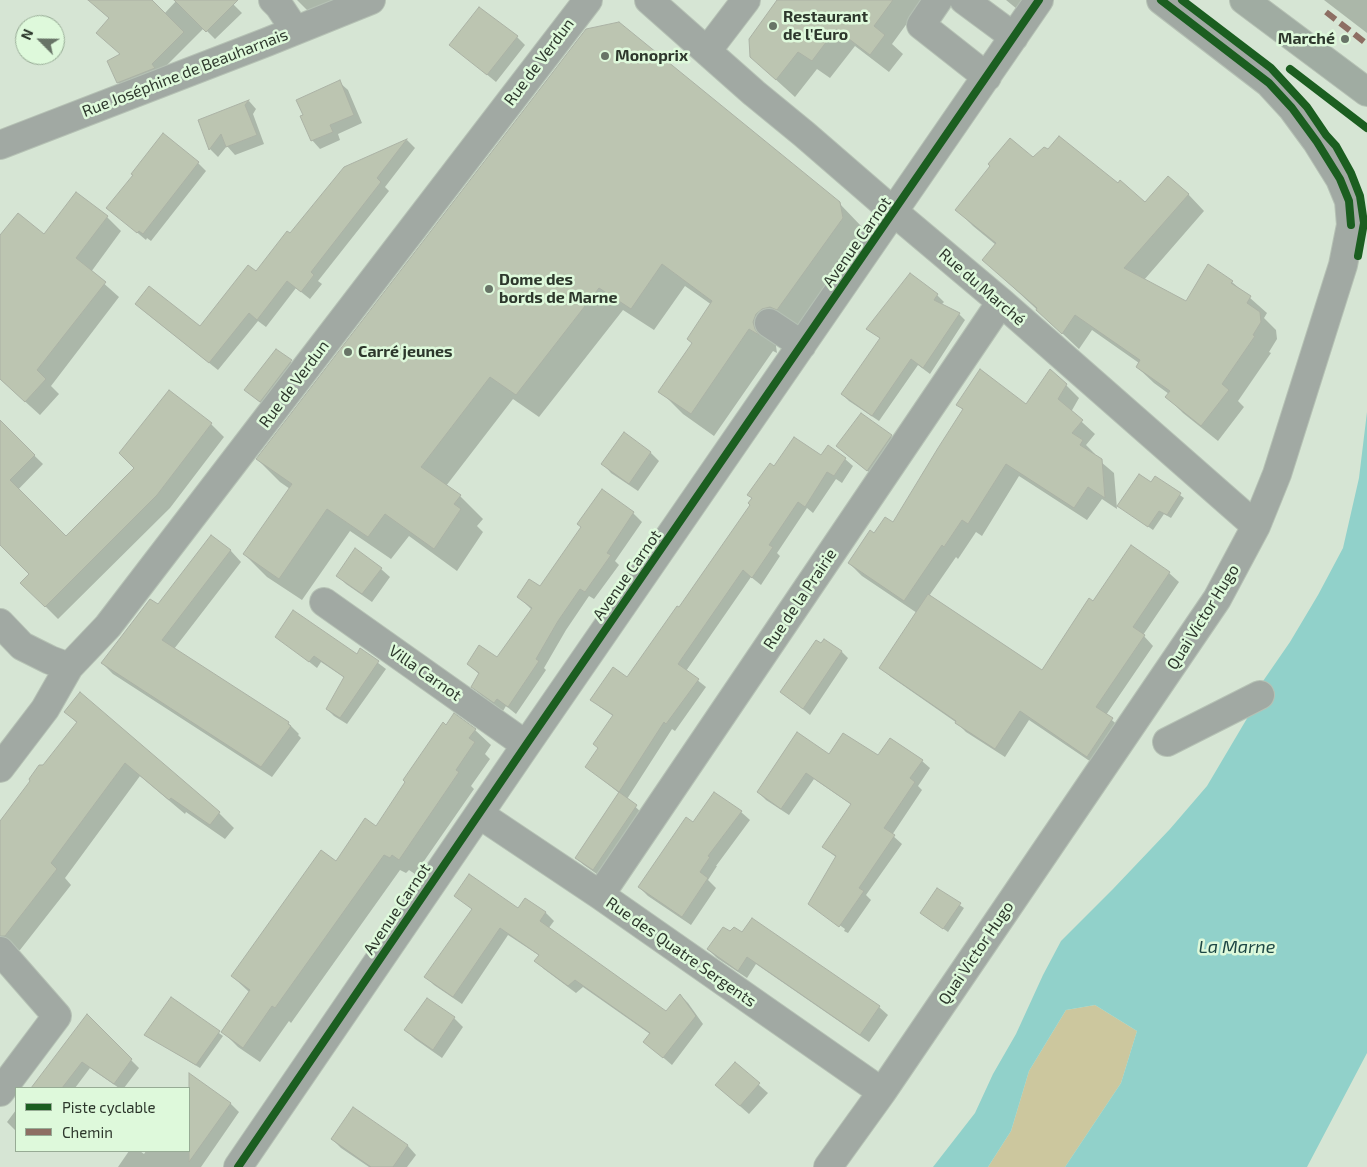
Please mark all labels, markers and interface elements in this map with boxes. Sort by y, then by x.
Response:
place label: Restaurant de l'Euro [783,7,868,45]
north arrow [15,15,65,65]
street label: Rue de Verdun [500,15,578,109]
marker: Restaurant de l'Euro [767,20,779,32]
street label: Rue Joséphine de Beauharnais [79,25,291,121]
text: N [17,26,36,42]
place label: Marché [1278,29,1335,49]
marker: Marché [1339,33,1351,45]
place label: Monoprix [615,46,688,66]
marker: Monoprix [599,50,611,62]
street label: Avenue Carnot [819,193,895,291]
street label: Rue du Marché [935,244,1029,330]
place label: Dome des bords de Marne [499,270,617,308]
marker: Dome des bords de Marne [483,283,495,295]
street label: Rue de Verdun [255,337,333,431]
place label: Carré jeunes [358,342,453,362]
marker: Carré jeunes [342,346,354,358]
street label: Avenue Carnot [589,526,665,624]
street label: Rue de la Prairie [759,545,841,653]
street label: Quai Victor Hugo [1163,561,1243,673]
street label: Villa Carnot [385,641,465,705]
street label: Avenue Carnot [359,860,435,958]
street label: Rue des Quatre Sergents [602,893,760,1011]
street label: Quai Victor Hugo [934,898,1018,1008]
water label: La Marne [1199,936,1275,958]
legend [15,1087,190,1152]
text: Piste cyclable [62,1098,156,1116]
text: Chemin [62,1123,113,1141]

